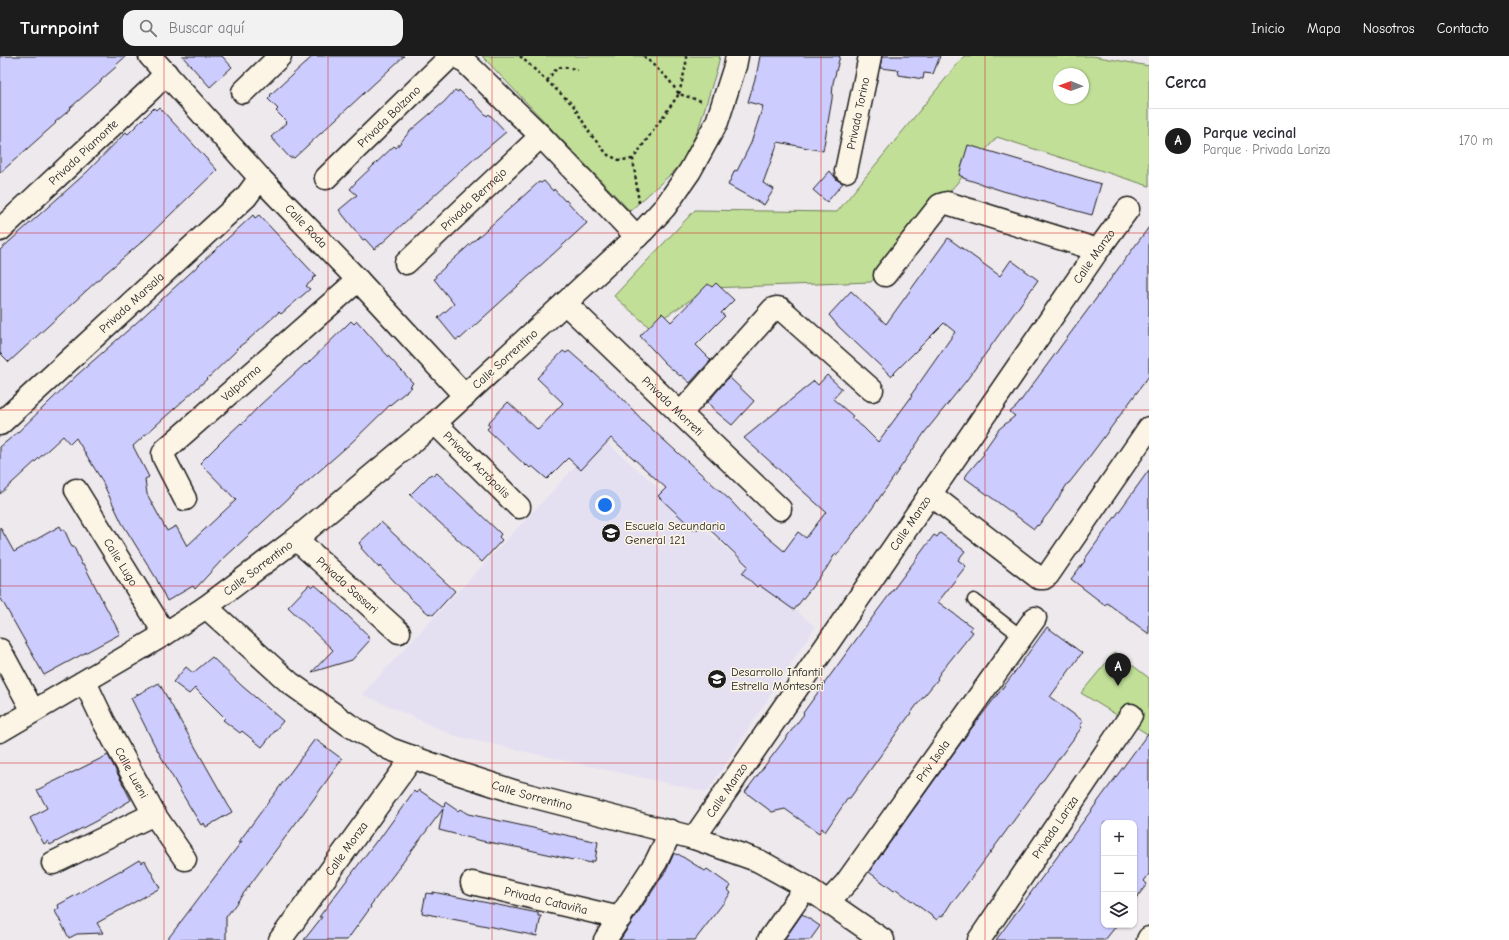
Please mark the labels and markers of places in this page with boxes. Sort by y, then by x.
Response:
place label: Escuela Secundaria General 121 [625,519,725,547]
school or university icon: Escuela Secundaria General 121 [600,522,622,544]
pin: A [1105,653,1131,686]
place label: Desarrollo Infantil Estrella Montesori [731,665,824,693]
school or university icon: Desarrollo Infantil Estrella Montesori [706,668,728,690]

